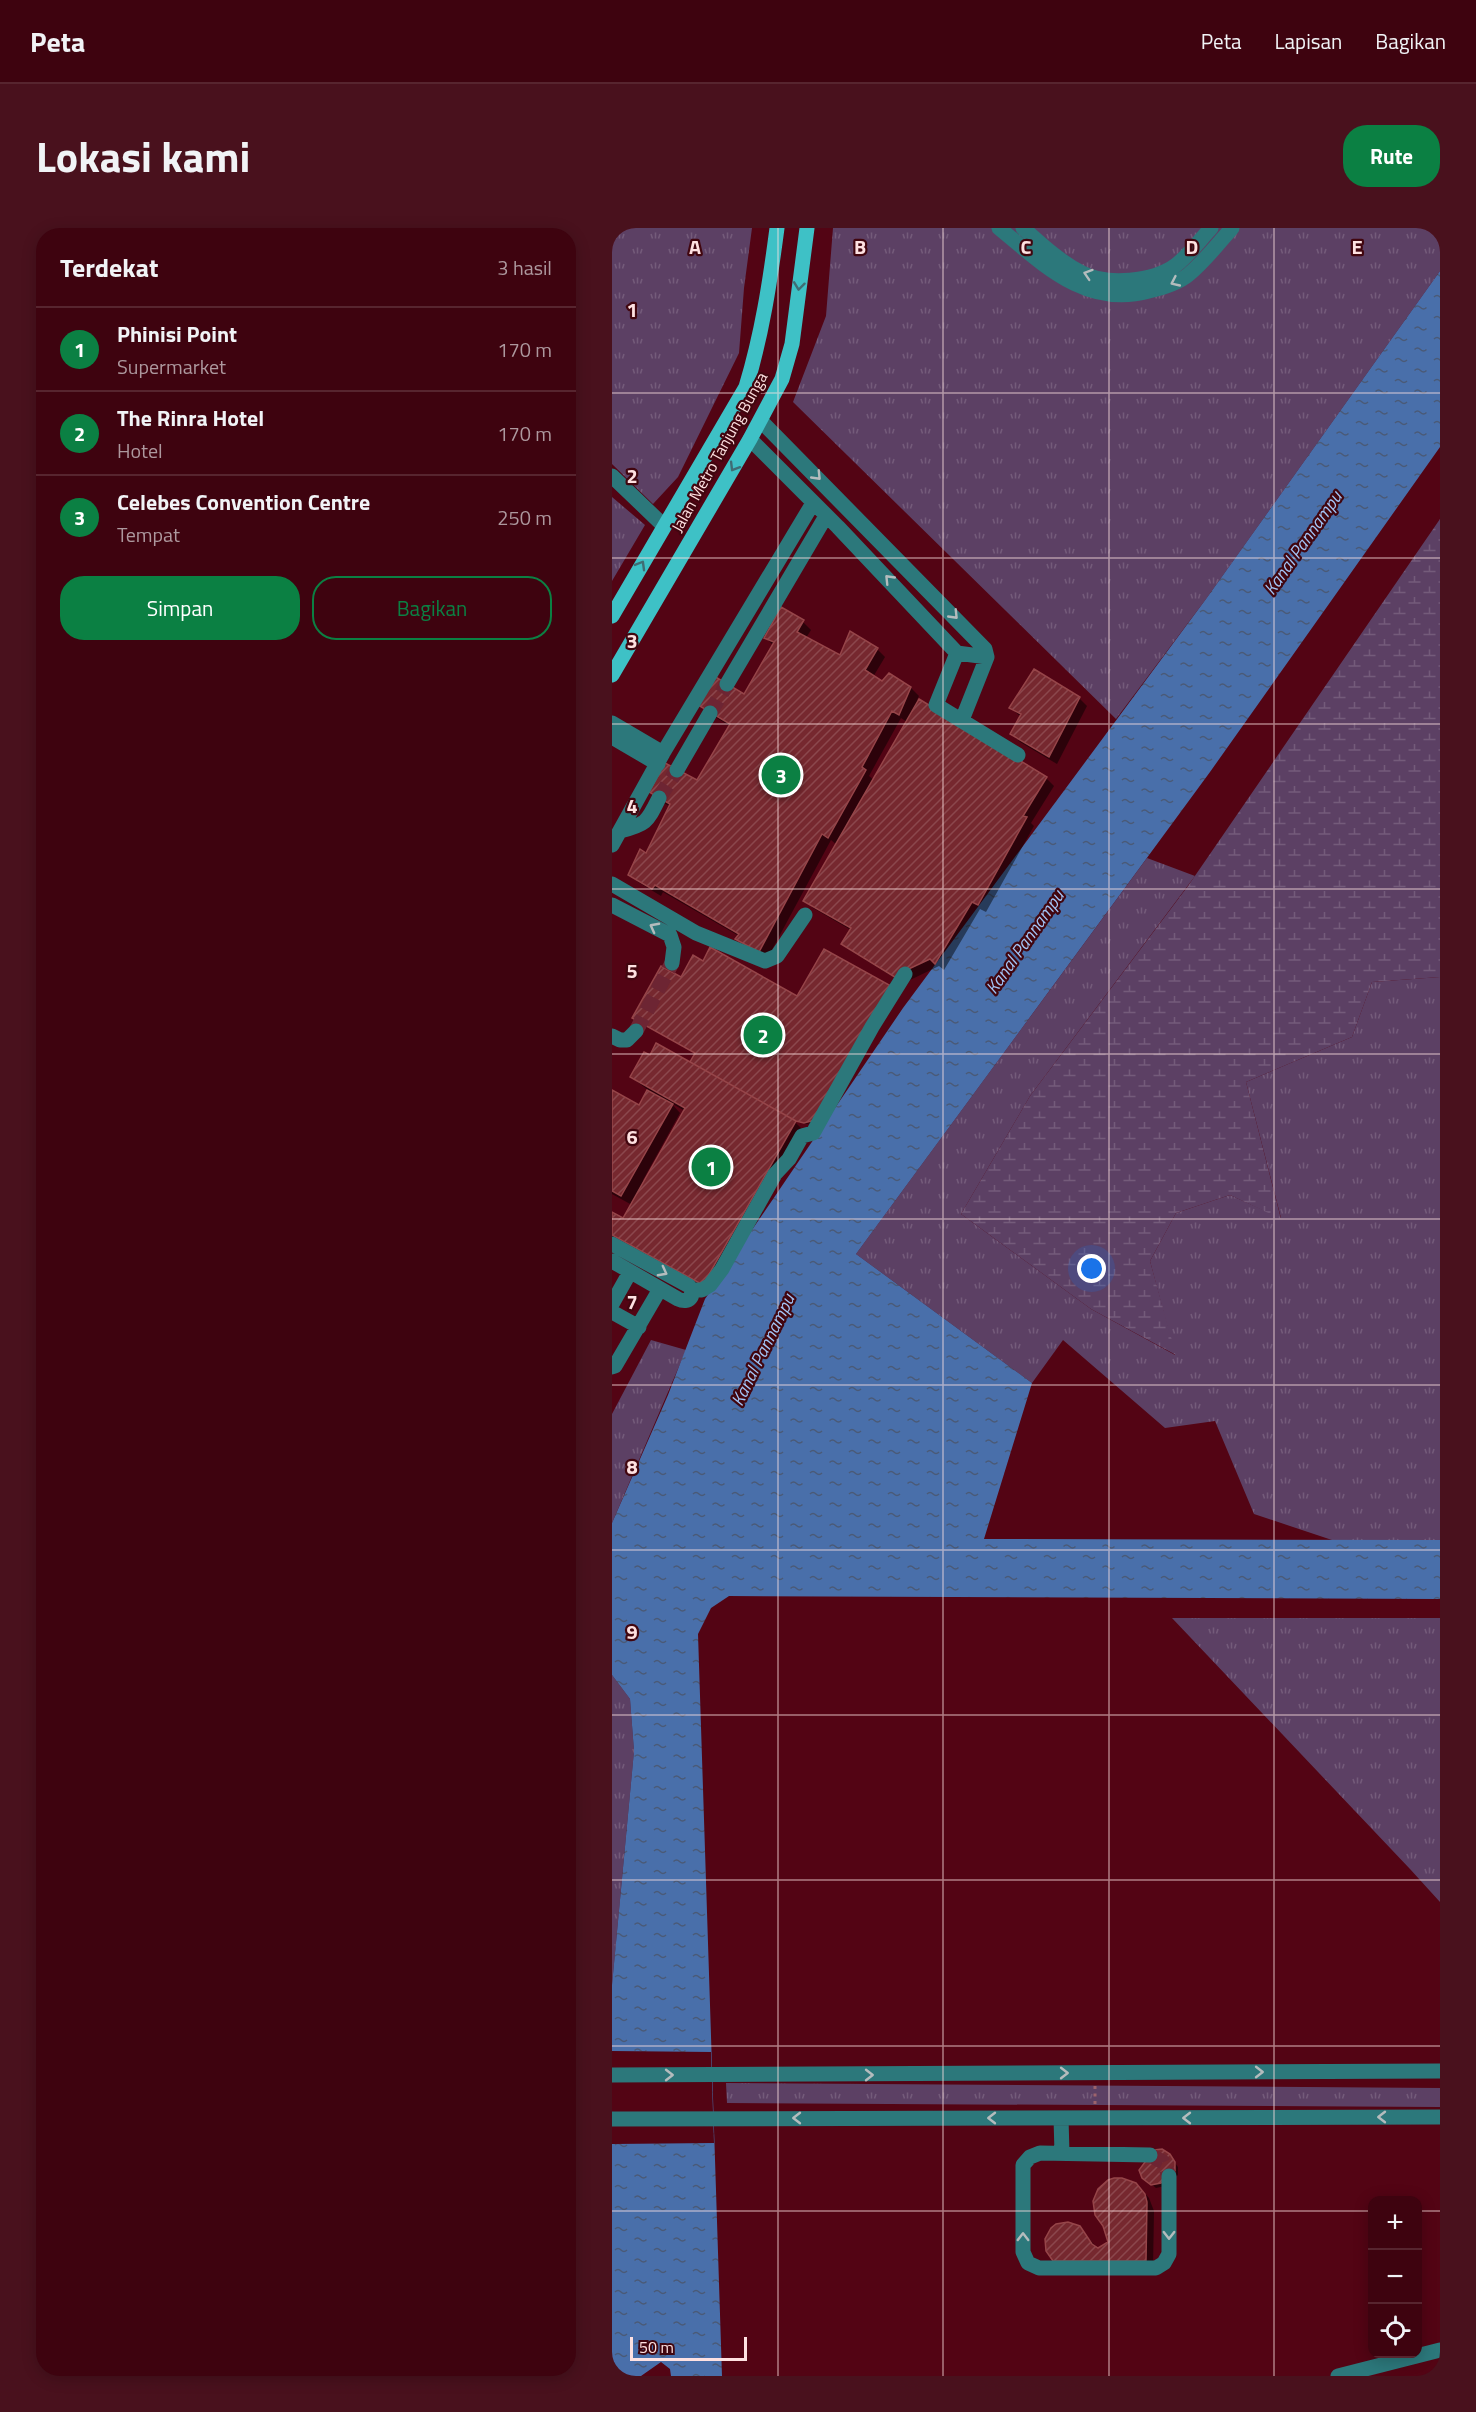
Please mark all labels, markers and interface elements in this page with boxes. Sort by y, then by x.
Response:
text: Peta [30,20,85,63]
text: Peta [1201,25,1242,57]
text: Lapisan [1275,25,1342,57]
text: Bagikan [1375,25,1446,57]
text: Lokasi kami [36,124,250,188]
button: Rute [1343,125,1440,187]
text: A [689,231,701,262]
text: B [854,231,866,262]
text: C [1021,231,1032,262]
text: D [1186,231,1198,262]
text: E [1351,231,1363,262]
text: Terdekat [60,248,159,287]
text: 3 hasil [497,252,552,283]
one-way arrow [1084,269,1094,282]
one-way arrow [1171,275,1182,287]
one-way arrow [794,281,806,291]
text: 1 [626,294,638,325]
text: Phinisi Point [117,317,237,351]
text: 1 [74,334,85,365]
text: 170 m [497,334,552,365]
text: Supermarket [117,351,226,382]
street label: Jalan Metro Tanjung Bunga [665,367,773,537]
text: The Rinra Hotel [117,401,264,435]
text: 2 [74,418,85,449]
text: 170 m [497,418,552,449]
text: Hotel [117,435,163,466]
text: 2 [626,460,638,491]
one-way arrow [730,461,741,471]
one-way arrow [810,470,821,480]
water label: Kanal Pannampu [1257,484,1349,600]
text: Celebes Convention Centre [117,485,370,519]
text: 3 [74,502,85,533]
text: 250 m [497,502,552,533]
text: Tempat [117,519,180,550]
one-way arrow [634,561,646,572]
button: Simpan [60,576,300,640]
button: Bagikan [312,576,552,640]
one-way arrow [885,576,896,587]
one-way arrow [946,608,957,619]
text: 3 [626,625,638,656]
pin: 3 [762,752,800,798]
text: 4 [626,790,638,821]
water label: Kanal Pannampu [979,883,1071,999]
one-way arrow [649,922,660,934]
text: 5 [626,955,638,986]
pin: 2 [744,1012,782,1058]
text: 6 [626,1121,638,1152]
pin: 1 [692,1144,730,1190]
your location [1077,1254,1106,1283]
one-way arrow [657,1265,668,1276]
text: 7 [626,1286,638,1317]
water label: Kanal Pannampu [724,1288,802,1410]
text: 8 [626,1451,638,1482]
text: 9 [626,1616,638,1647]
one-way arrow [1254,2066,1263,2078]
one-way arrow [1059,2067,1068,2080]
one-way arrow [665,2069,674,2081]
one-way arrow [864,2069,873,2081]
one-way arrow [1377,2111,1386,2123]
one-way arrow [792,2112,801,2124]
one-way arrow [987,2112,996,2124]
one-way arrow [1182,2112,1191,2124]
map controls [1368,2196,1422,2358]
button: + [1368,2196,1422,2250]
one-way arrow [1163,2230,1175,2239]
one-way arrow [1017,2232,1029,2241]
button: − [1368,2250,1422,2304]
button: locate [1368,2304,1422,2358]
scale bar [630,2334,747,2362]
text: 50 m [639,2335,674,2359]

